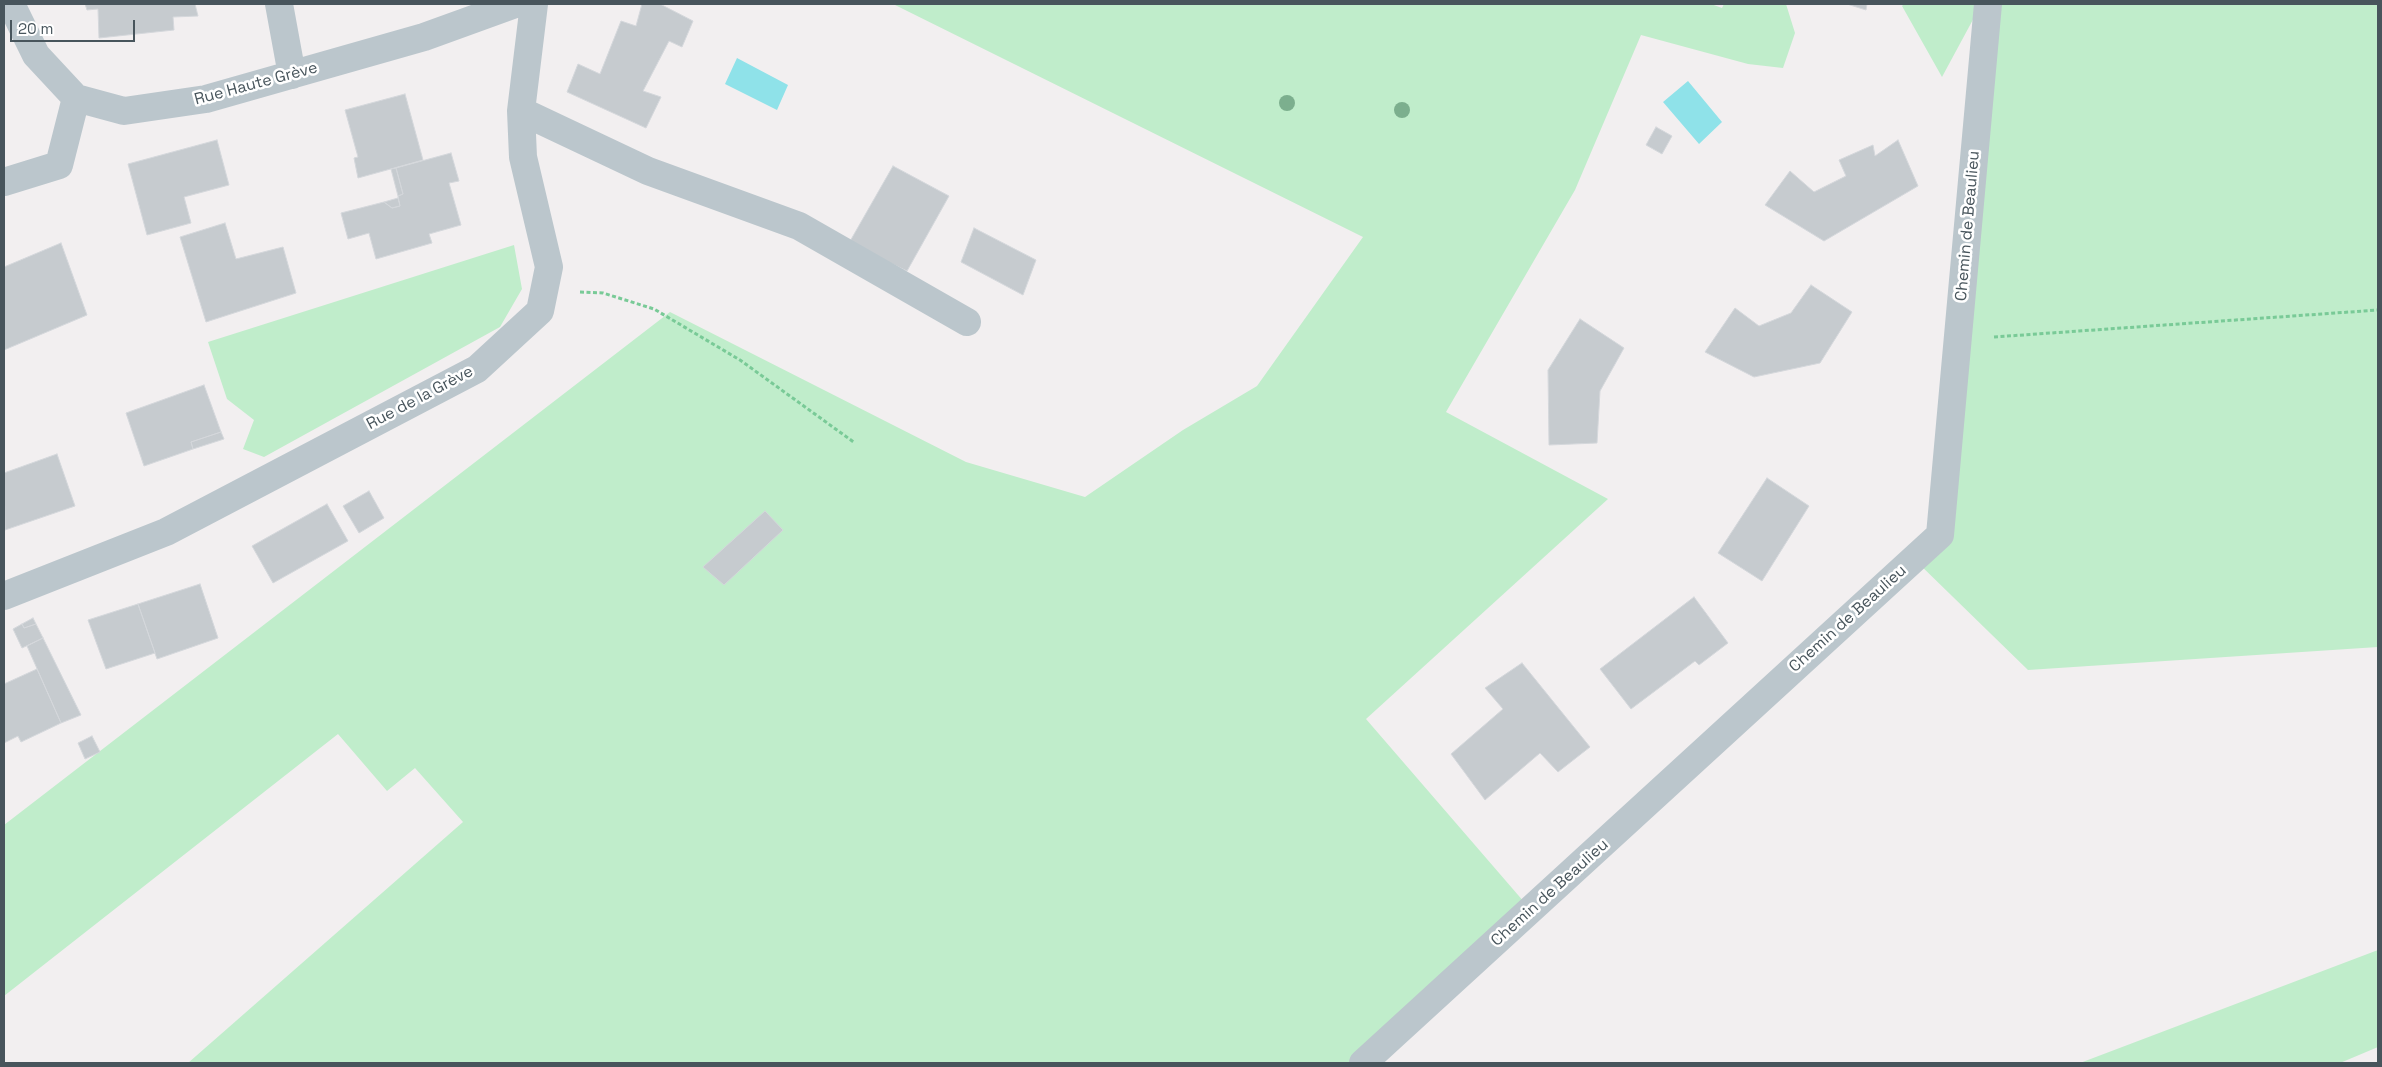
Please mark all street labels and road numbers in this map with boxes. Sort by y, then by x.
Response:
street label: Rue Haute Grève [192,58,320,110]
street label: Chemin de Beaulieu [1952,150,1984,302]
street label: Rue de la Grève [363,362,477,434]
street label: Chemin de Beaulieu [1785,561,1911,677]
street label: Chemin de Beaulieu [1487,835,1613,951]

